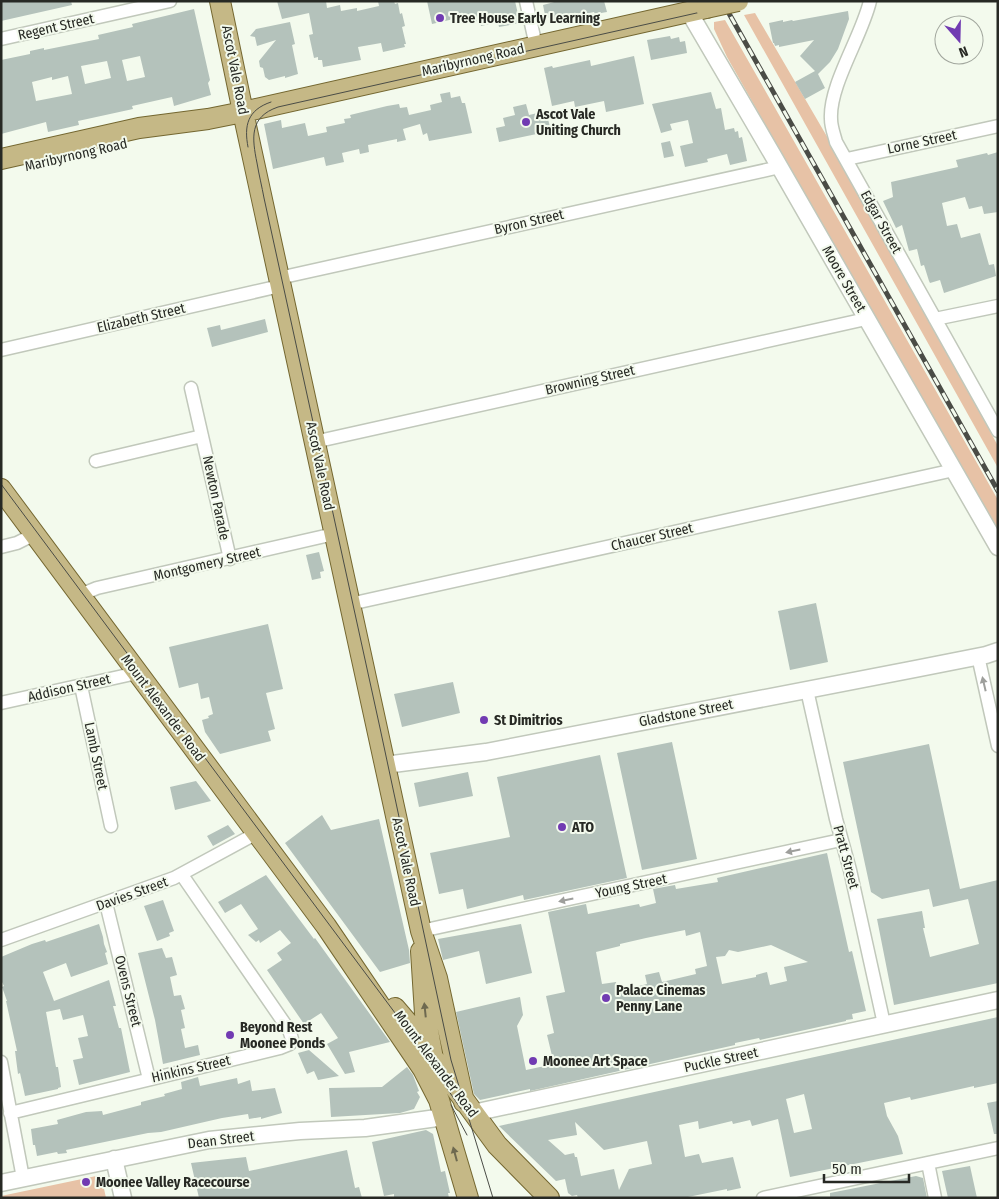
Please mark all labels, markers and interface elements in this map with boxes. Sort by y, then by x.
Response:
street label: Regent Street [16,10,96,44]
place label: Tree House Early Learning [450,10,600,27]
marker: Tree House Early Learning [434,12,446,24]
north arrow [934,15,984,65]
street label: Ascot Vale Road [218,24,252,116]
street label: Maribyrnong Road [420,40,526,80]
text: N [956,42,970,61]
place label: Ascot Vale Uniting Church [535,106,621,139]
marker: Ascot Vale Uniting Church [520,116,532,128]
street label: Lorne Street [886,126,958,158]
street label: Maribyrnong Road [23,135,129,175]
street label: Edgar Street [857,187,905,257]
street label: Byron Street [493,206,566,238]
street label: Moore Street [818,243,870,316]
street label: Elizabeth Street [95,300,187,336]
street label: Browning Street [544,361,637,399]
street label: Ascot Vale Road [302,420,338,512]
street label: Newton Parade [199,454,233,542]
street label: Chaucer Street [609,519,695,555]
street label: Montgomery Street [152,543,263,585]
street label: Mount Alexander Road [117,651,209,765]
street label: Addison Street [26,670,112,706]
one-way arrow [980,676,988,691]
street label: Gladstone Street [637,695,735,730]
place label: St Dimitrios [494,712,563,729]
marker: St Dimitrios [478,714,490,726]
street label: Lamb Street [81,721,112,792]
street label: Ascot Vale Road [388,816,424,908]
place label: ATO [571,819,594,836]
marker: ATO [556,821,568,833]
street label: Pratt Street [829,823,863,891]
one-way arrow [786,847,801,855]
street label: Young Street [594,870,669,902]
street label: Davies Street [94,873,171,915]
one-way arrow [559,896,574,904]
street label: Ovens Street [111,954,145,1029]
place label: Palace Cinemas Penny Lane [616,982,705,1015]
marker: Palace Cinemas Penny Lane [600,992,612,1004]
one-way arrow [421,1001,429,1017]
street label: Mount Alexander Road [390,1007,482,1121]
place label: Beyond Rest Moonee Ponds [240,1019,325,1052]
marker: Beyond Rest Moonee Ponds [224,1029,236,1041]
street label: Puckle Street [683,1044,760,1076]
street label: Hinkins Street [150,1052,233,1086]
place label: Moonee Art Space [543,1053,648,1070]
marker: Moonee Art Space [527,1055,539,1067]
street label: Dean Street [187,1127,256,1153]
one-way arrow [451,1147,459,1162]
scale bar [824,1152,909,1184]
text: 50 m [832,1160,862,1178]
place label: Moonee Valley Racecourse [96,1174,250,1191]
marker: Moonee Valley Racecourse [80,1176,92,1188]

